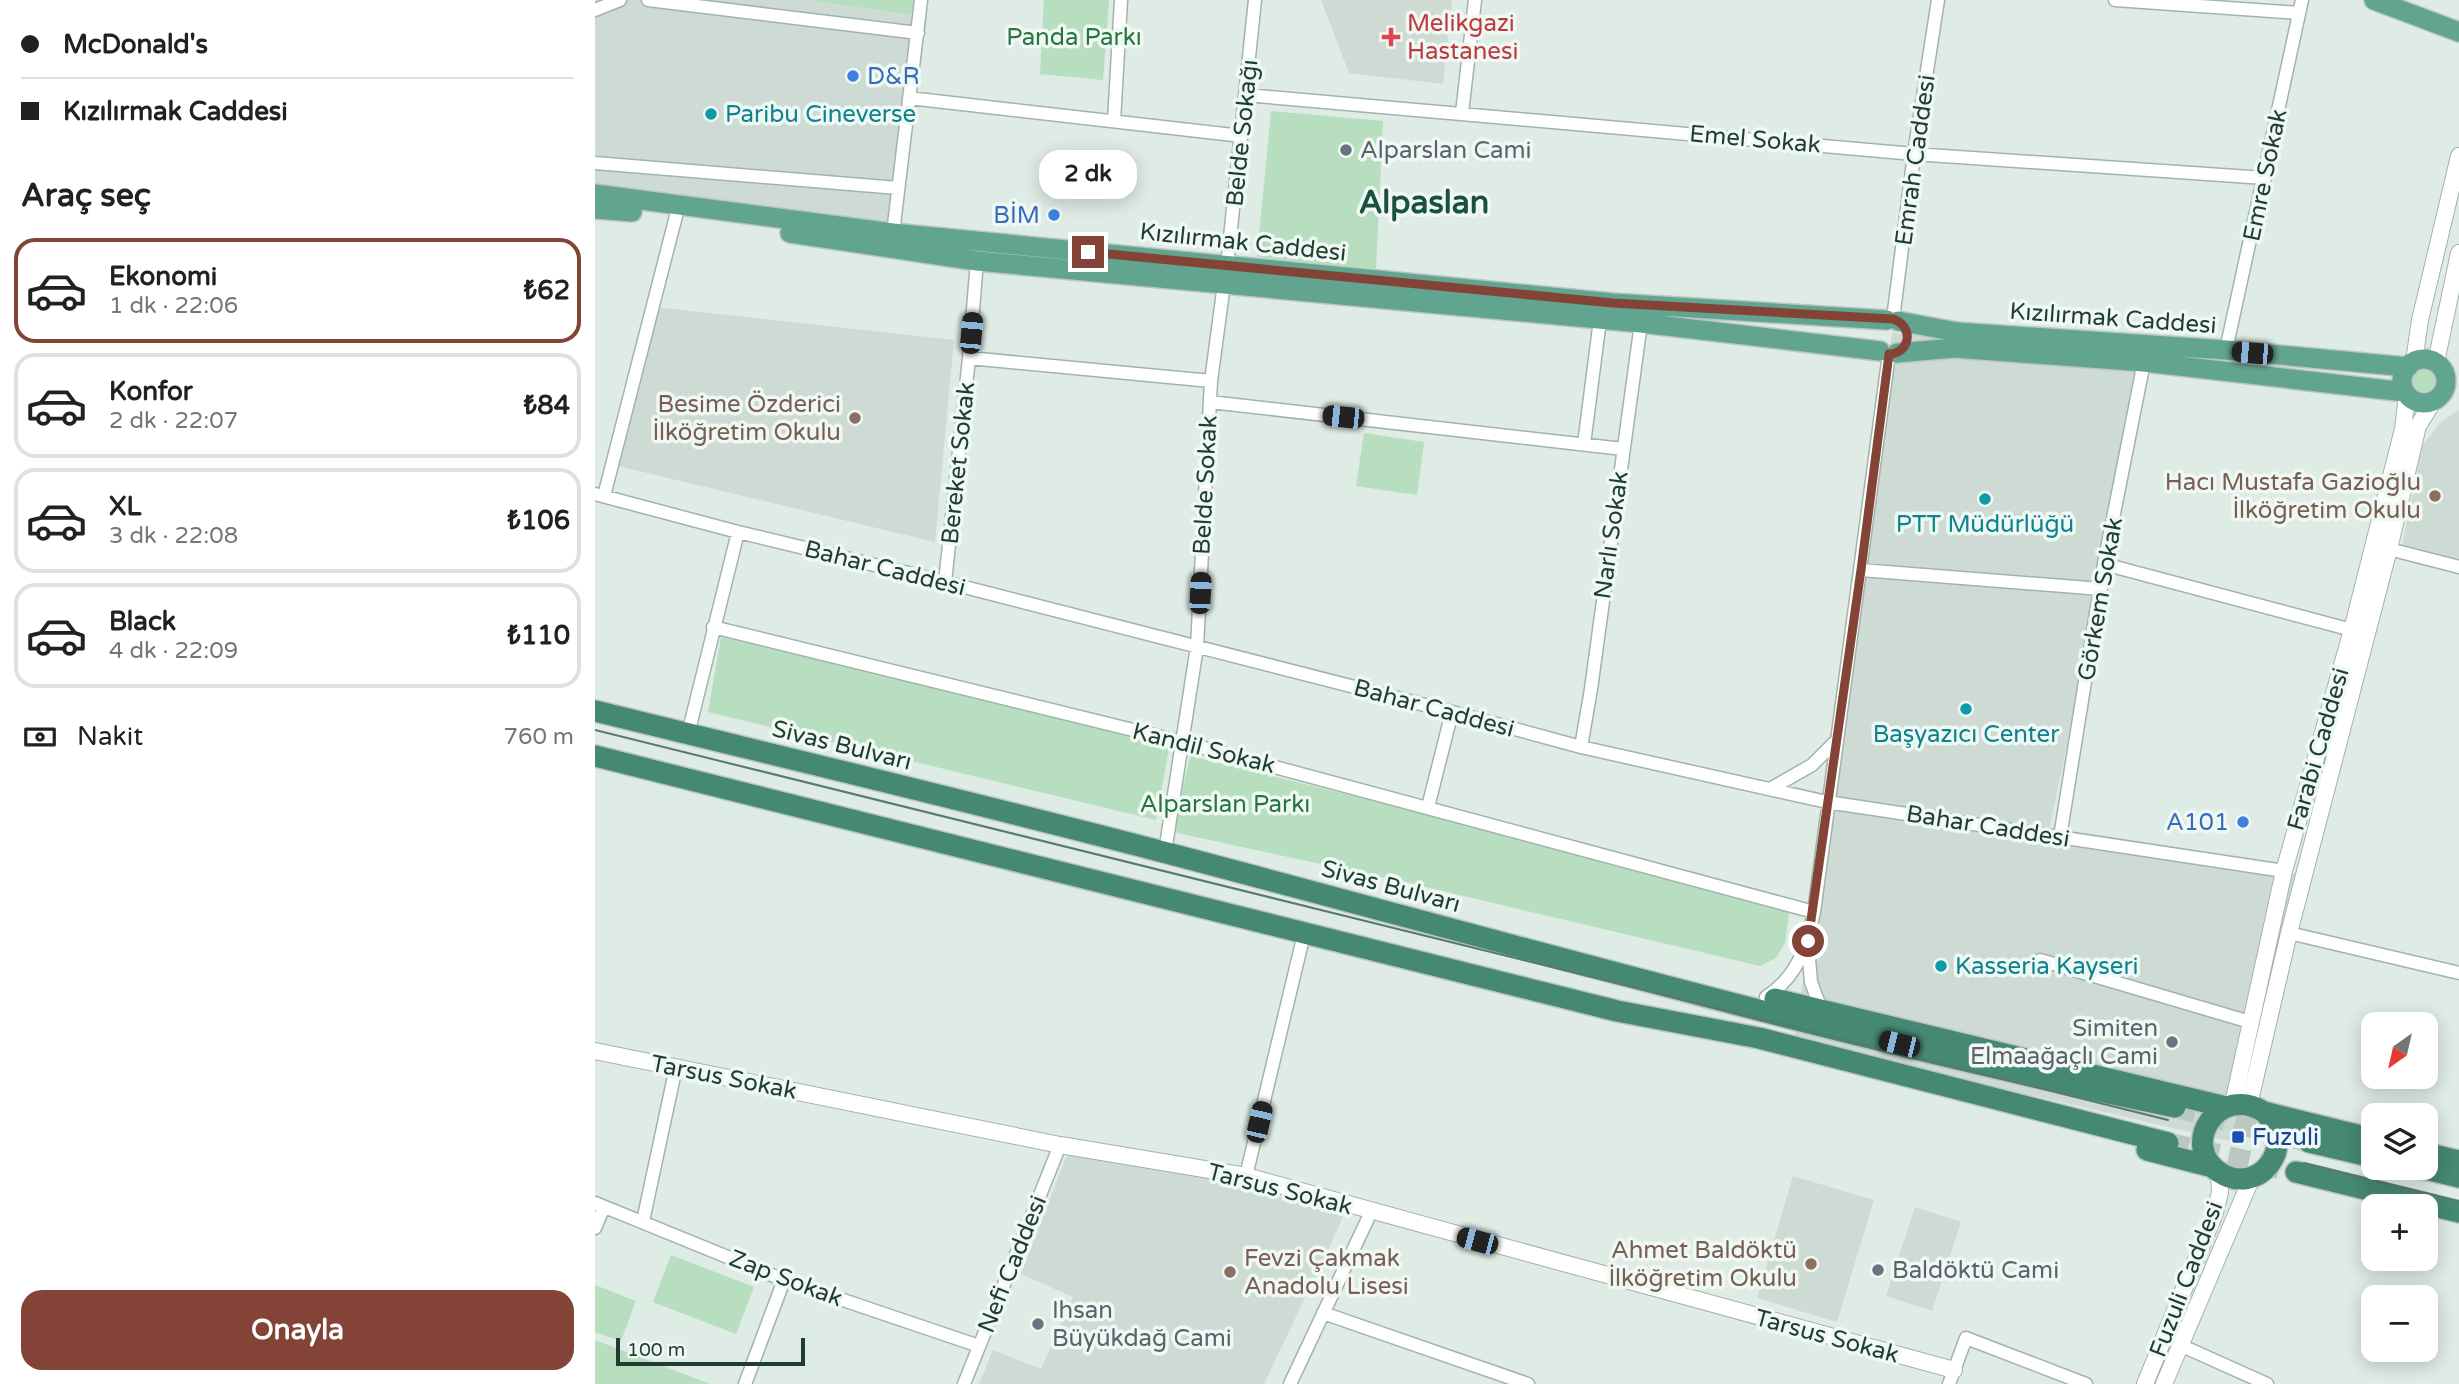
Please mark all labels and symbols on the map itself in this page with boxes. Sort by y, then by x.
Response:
place label: Melikgazi Hastanesi [1407,9,1518,66]
park label: Panda Parkı [1006,23,1142,52]
marker: Melikgazi Hastanesi [1381,27,1401,47]
street label: Belde Sokağı [1220,58,1265,208]
place label: D&R [867,62,920,91]
marker: D&R [845,68,861,84]
street label: Emrah Caddesi [1889,73,1942,247]
place label: Paribu Cineverse [725,100,916,129]
marker: Paribu Cineverse [703,106,719,122]
street label: Emre Sokak [2237,106,2294,244]
street label: Emel Sokak [1688,119,1822,160]
place label: Alparslan Cami [1360,136,1532,165]
marker: Alparslan Cami [1338,142,1354,158]
callout: 2 dk [1039,150,1137,200]
district label: Alpaslan [1359,184,1489,222]
place label: BİM [993,201,1040,230]
marker: BİM [1046,207,1062,223]
street label: Kızılırmak Caddesi [1138,217,1348,268]
route end [1072,236,1104,268]
street label: Kızılırmak Caddesi [2008,297,2217,340]
car [959,311,984,355]
car [2231,341,2274,365]
street label: Bereket Sokak [936,380,981,546]
place label: Besime Özderici İlköğretim Okulu [652,390,841,447]
car [1322,404,1365,430]
marker: Besime Özderici İlköğretim Okulu [847,410,863,426]
street label: Belde Sokak [1187,414,1224,556]
place label: Hacı Mustafa Gazioğlu İlköğretim Okulu [2165,468,2421,525]
street label: Narlı Sokak [1588,469,1635,601]
marker: Hacı Mustafa Gazioğlu İlköğretim Okulu [2427,488,2443,504]
marker: PTT Müdürlüğü [1977,491,1993,507]
place label: PTT Müdürlüğü [1896,510,2074,539]
street label: Görkem Sokak [2072,515,2129,683]
street label: Bahar Caddesi [801,534,969,603]
car [1189,571,1212,615]
street label: Farabi Caddesi [2281,664,2356,834]
street label: Bahar Caddesi [1350,673,1517,744]
marker: Başyazıcı Center [1958,701,1974,717]
street label: Sivas Bulvarı [769,714,915,777]
street label: Kandil Sokak [1129,717,1278,780]
place label: Başyazıcı Center [1873,720,2060,749]
park label: Alparslan Parkı [1140,790,1310,819]
street label: Bahar Caddesi [1904,799,2072,854]
place label: A101 [2166,808,2229,837]
marker: A101 [2235,814,2251,830]
street label: Sivas Bulvarı [1318,854,1464,919]
route start [1792,925,1824,957]
place label: Kasseria Kayseri [1955,952,2139,981]
marker: Kasseria Kayseri [1933,958,1949,974]
north arrow [2361,1012,2438,1088]
place label: Simiten Elmaağaçlı Cami [1970,1014,2158,1071]
car [1877,1029,1922,1059]
marker: Simiten Elmaağaçlı Cami [2164,1034,2180,1050]
street label: Tarsus Sokak [648,1049,799,1106]
car [1245,1099,1274,1145]
place label: Fuzuli [2252,1123,2319,1152]
marker: Fuzuli [2230,1129,2246,1145]
street label: Tarsus Sokak [1205,1158,1355,1221]
street label: Nefi Caddesi [972,1191,1053,1337]
street label: Fuzuli Caddesi [2143,1197,2230,1361]
car [1454,1225,1501,1257]
place label: Ahmet Baldöktü İlköğretim Okulu [1608,1236,1797,1293]
street label: Zap Sokak [725,1244,847,1313]
place label: Fevzi Çakmak Anadolu Lisesi [1244,1244,1409,1301]
marker: Ahmet Baldöktü İlköğretim Okulu [1803,1256,1819,1272]
place label: Baldöktü Cami [1892,1256,2059,1285]
marker: Baldöktü Cami [1870,1262,1886,1278]
marker: Fevzi Çakmak Anadolu Lisesi [1222,1264,1238,1280]
place label: Ihsan Büyükdağ Cami [1052,1296,1232,1353]
street label: Tarsus Sokak [1752,1303,1902,1370]
marker: Ihsan Büyükdağ Cami [1030,1316,1046,1332]
scale bar [616,1335,805,1367]

